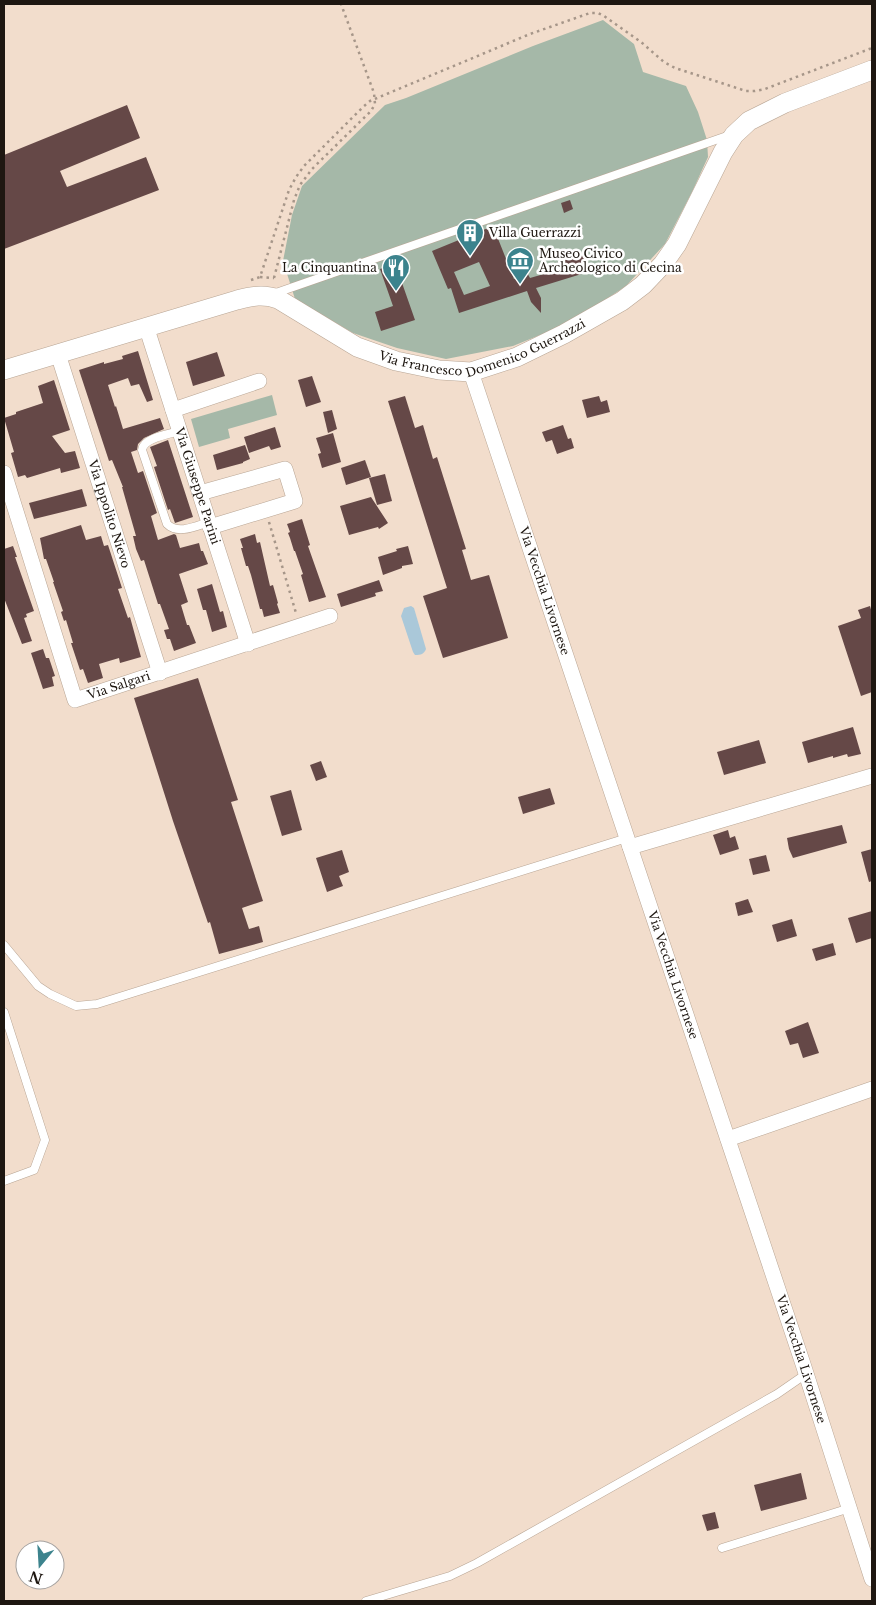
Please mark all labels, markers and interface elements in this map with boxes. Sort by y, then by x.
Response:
building icon: Villa Guerrazzi [455,218,485,257]
place label: Villa Guerrazzi [488,225,581,240]
museum icon: Museo Civico Archeologico di Cecina [505,246,535,285]
place label: Museo Civico Archeologico di Cecina [538,246,682,275]
restaurant icon: La Cinquantina [381,253,411,292]
place label: La Cinquantina [282,260,377,275]
street label: Via Francesco Domenico Guerrazzi [376,315,588,380]
street label: Via Giuseppe Parini [172,425,224,546]
street label: Via Ippolito Nievo [85,457,134,570]
street label: Via Vecchia Livornese [516,524,573,657]
street label: Via Salgari [84,668,152,703]
street label: Via Vecchia Livornese [645,908,702,1041]
street label: Via Vecchia Livornese [773,1292,830,1425]
north arrow [15,1540,65,1590]
text: N [27,1567,45,1588]

